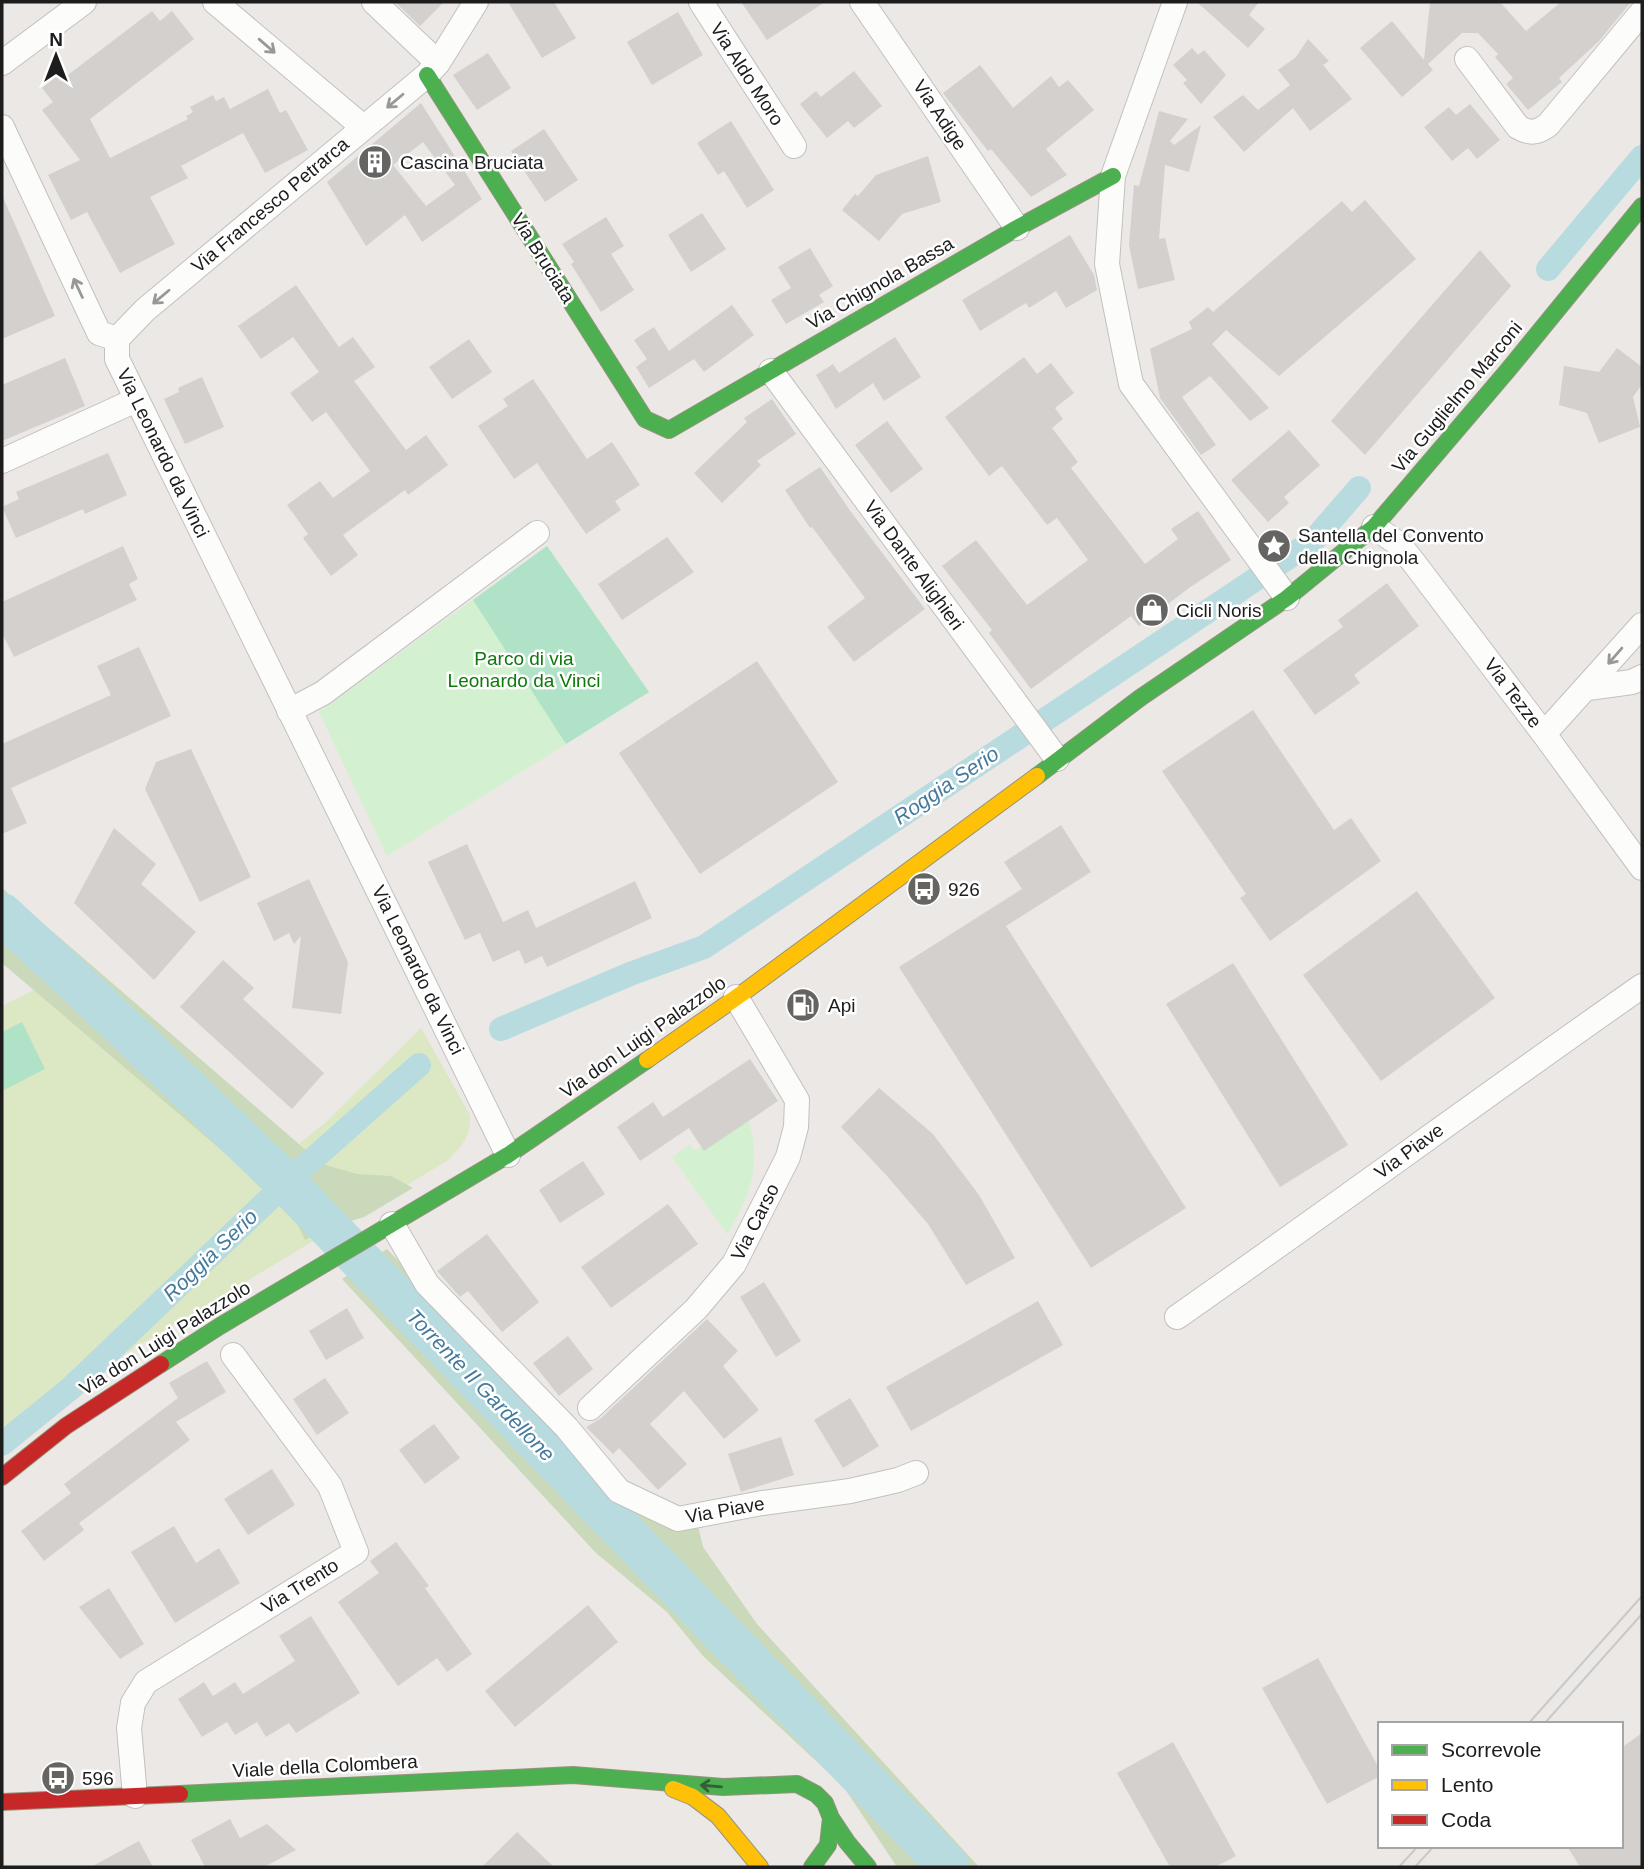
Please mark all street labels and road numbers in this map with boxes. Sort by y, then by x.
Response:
street label: Via Aldo Moro [706,19,788,129]
street label: Via Adige [909,76,971,154]
street label: Via Francesco Petrarca [187,133,353,277]
street label: Via Bruciata [507,209,579,307]
street label: Via Chignola Bassa [803,232,957,333]
street label: Via Guglielmo Marconi [1388,317,1526,477]
street label: Via Leonardo da Vinci [113,365,213,541]
street label: Via Dante Alighieri [860,496,968,634]
street label: Via Tezze [1480,654,1546,732]
street label: Via Leonardo da Vinci [368,882,468,1058]
street label: Via don Luigi Palazzolo [556,972,730,1102]
street label: Via Piave [1370,1119,1448,1183]
street label: Via Carso [727,1180,783,1264]
street label: Via don Luigi Palazzolo [76,1277,254,1399]
street label: Via Piave [684,1493,766,1527]
street label: Via Trento [258,1554,342,1618]
street label: Viale della Colombera [232,1751,419,1781]

